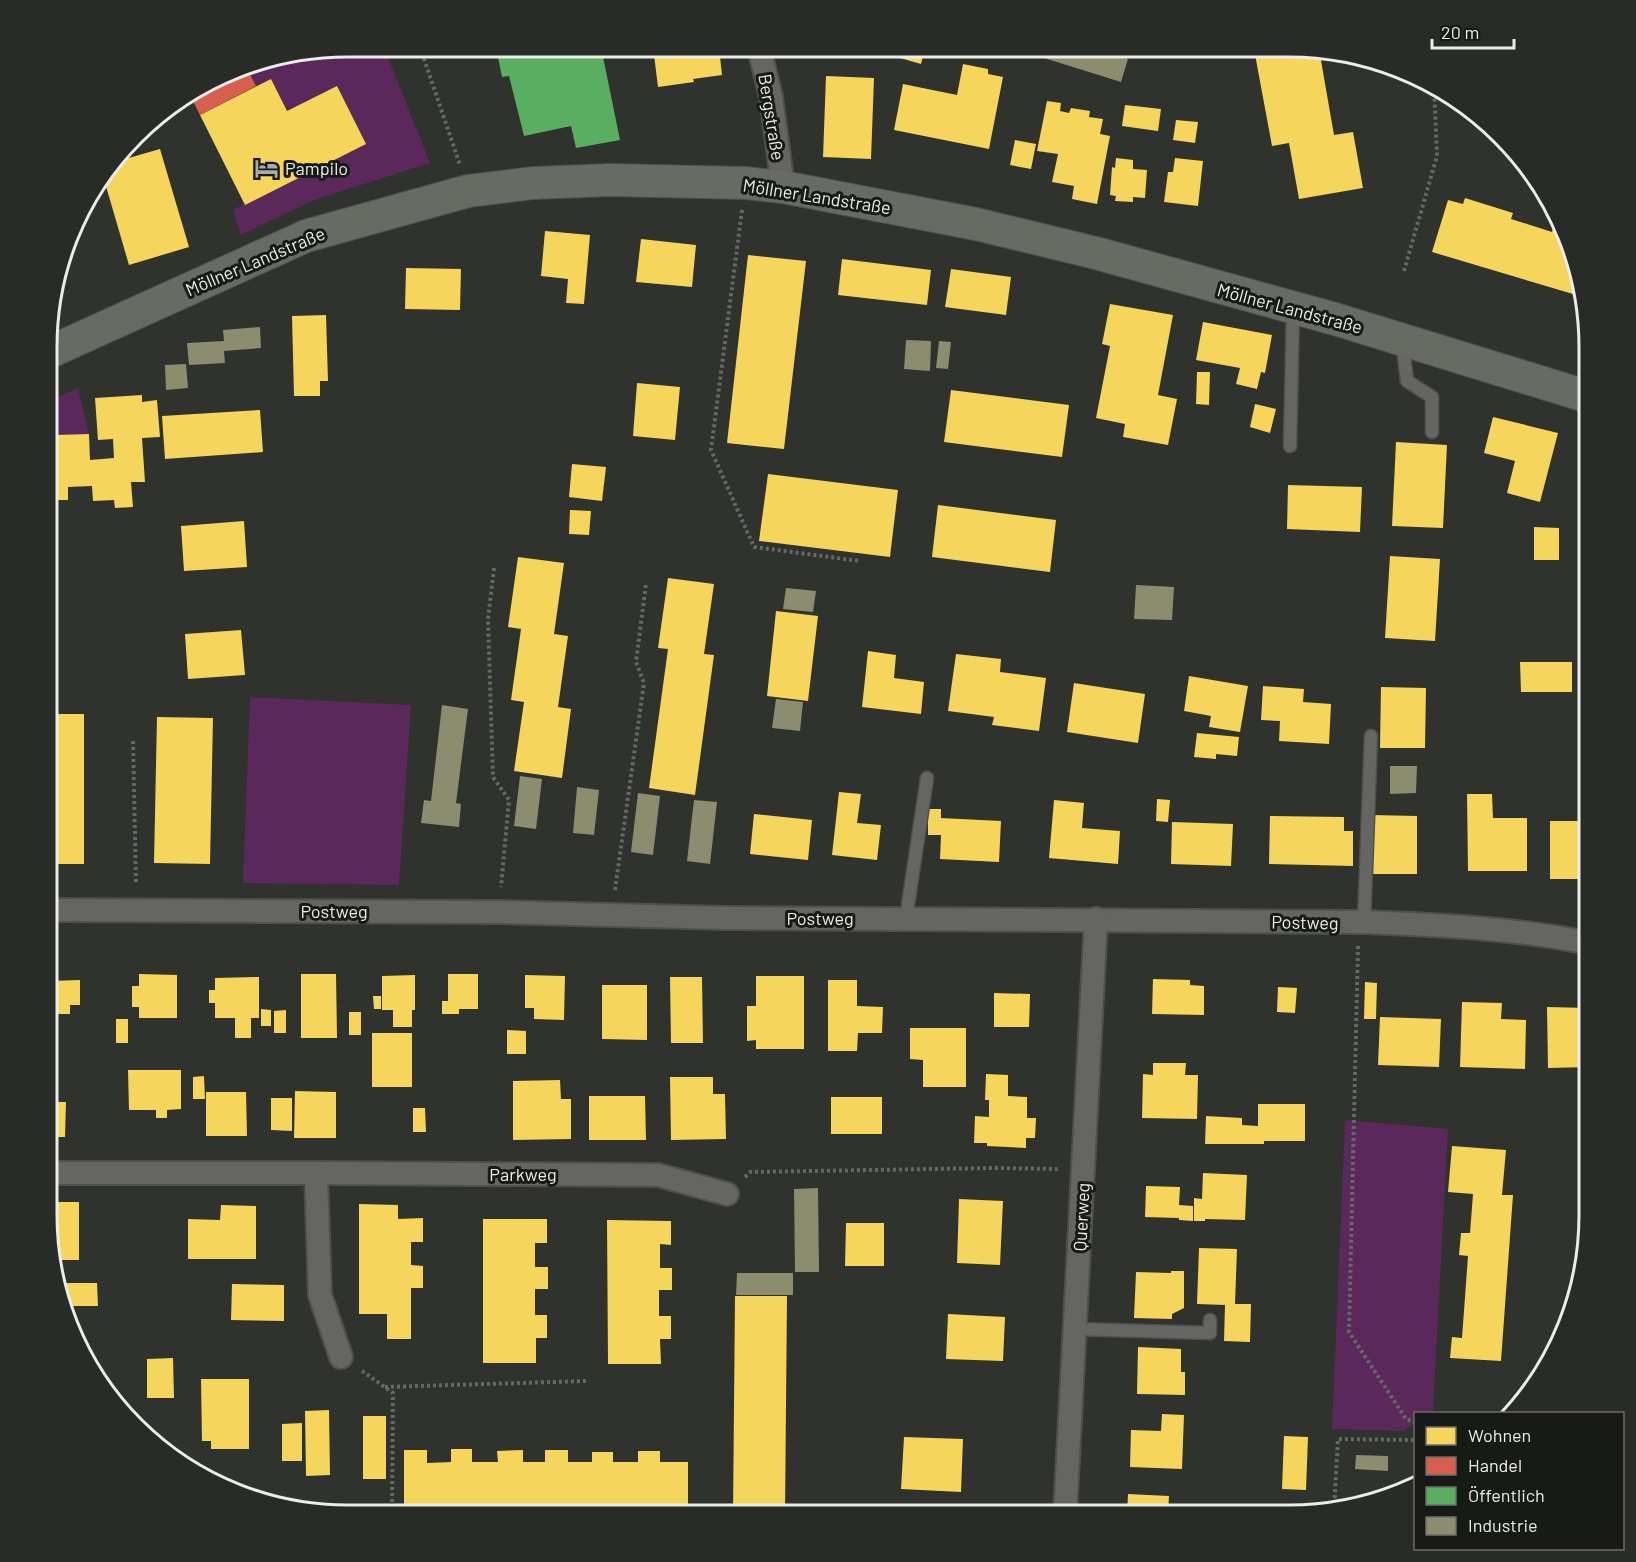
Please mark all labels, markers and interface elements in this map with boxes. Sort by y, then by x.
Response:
scale bar [1432,12,1514,50]
text: 20 m [1441,21,1479,43]
street label: Bergstraße [754,72,790,162]
hotel icon: Pampilo [254,155,280,181]
place label: Pampilo [285,157,348,179]
street label: Möllner Landstraße [741,173,893,219]
street label: Möllner Landstraße [182,222,328,300]
street label: Möllner Landstraße [1215,278,1365,338]
street label: Postweg [300,900,368,922]
street label: Postweg [786,907,854,929]
street label: Postweg [1271,910,1339,934]
street label: Parkweg [489,1163,557,1185]
street label: Querweg [1068,1182,1094,1252]
legend [1414,1412,1624,1550]
text: Wohnen [1468,1424,1531,1446]
text: Handel [1468,1454,1522,1476]
text: Öffentlich [1468,1484,1545,1506]
text: Industrie [1468,1514,1538,1536]

